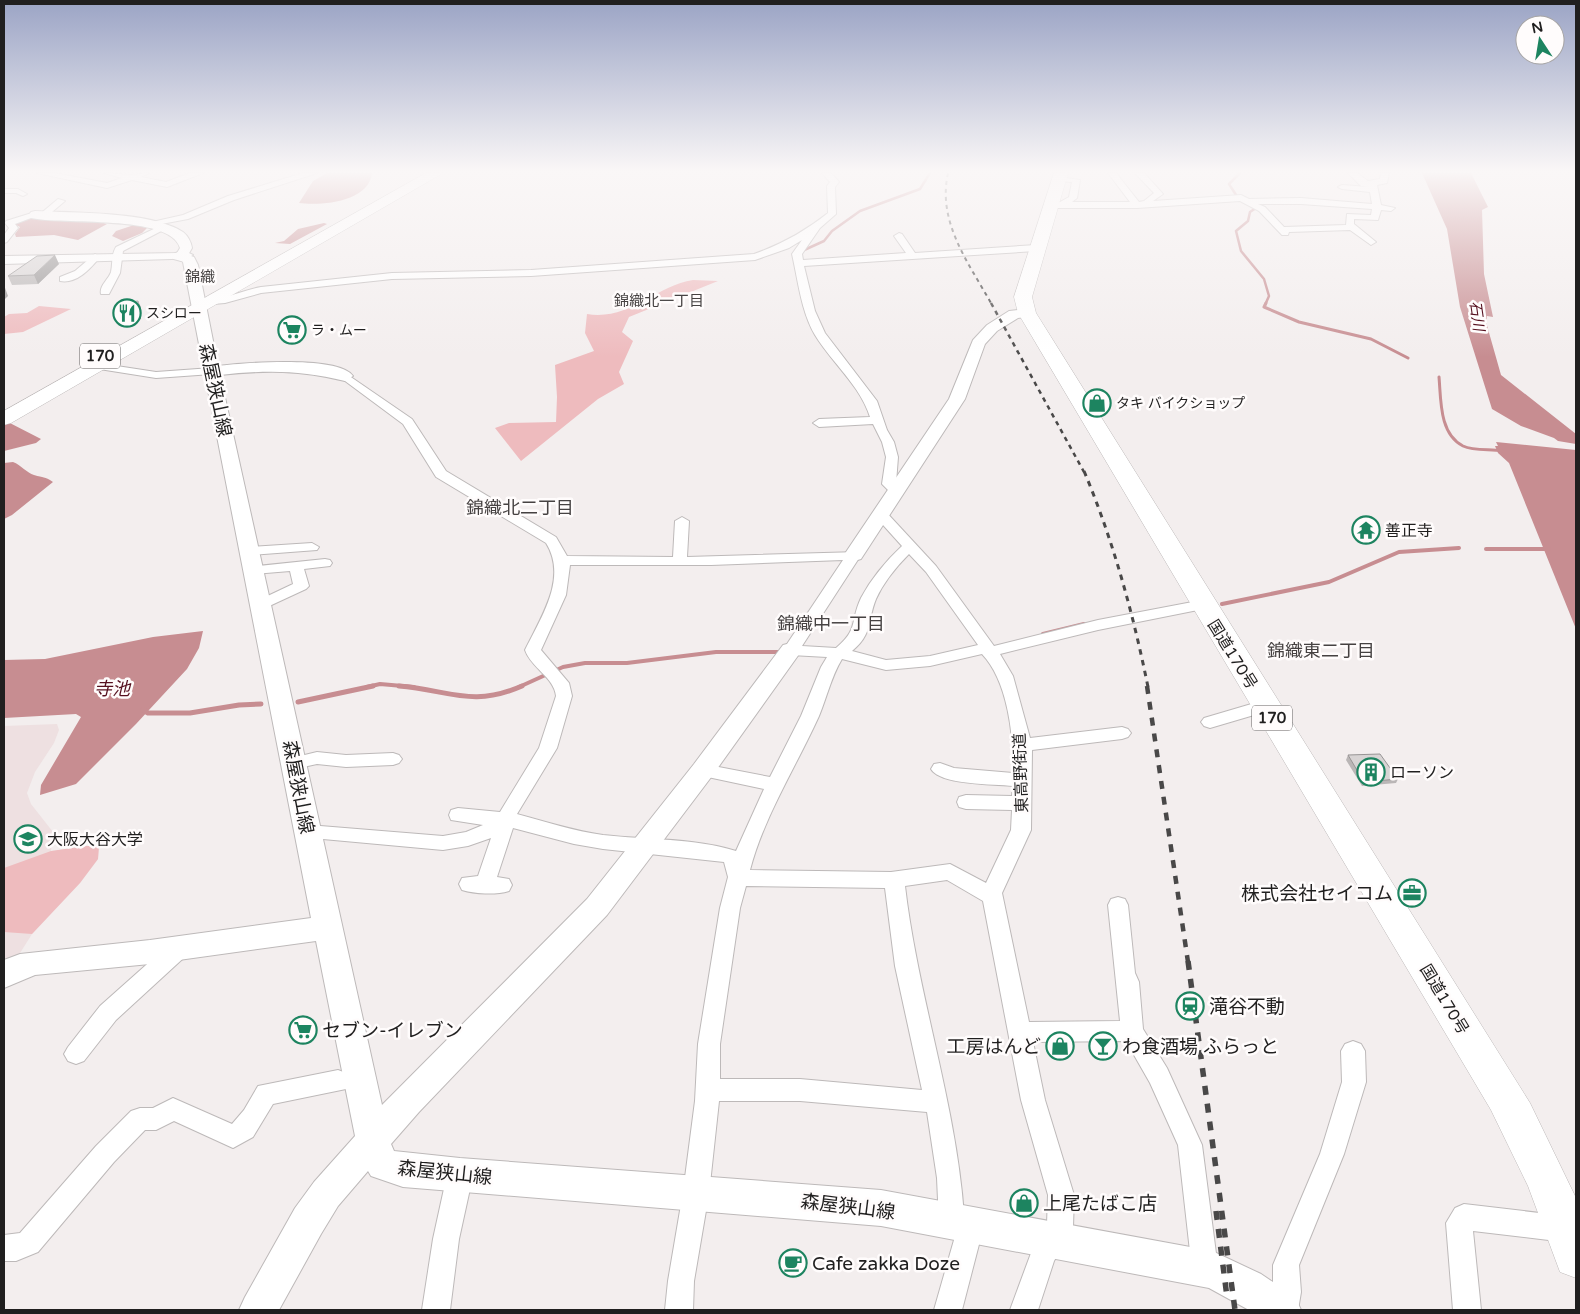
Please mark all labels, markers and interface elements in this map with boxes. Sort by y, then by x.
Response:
north arrow [1515,15,1565,65]
text: N [1530,18,1545,37]
district label: 錦織 [185,268,215,286]
district label: 錦織北一丁目 [614,292,704,310]
restaurant icon: スシロー [112,298,142,328]
water label: 石川 [1466,300,1488,334]
place label: スシロー [146,305,202,322]
supermarket icon: ラ・ムー [277,315,307,345]
place label: ラ・ムー [311,322,367,339]
street label: 森屋狭山線 [194,341,236,439]
road number: 170 [80,344,120,368]
shop icon: タキ バイクショップ [1082,388,1112,418]
place label: タキ バイクショップ [1116,395,1245,412]
district label: 錦織北二丁目 [466,497,574,519]
temple icon: 善正寺 [1351,515,1381,545]
place label: 善正寺 [1385,521,1433,541]
district label: 錦織中一丁目 [777,613,885,635]
street label: 国道170号 [1203,616,1261,693]
district label: 錦織東二丁目 [1267,640,1375,662]
water label: 寺池 [94,678,132,700]
road number: 170 [1252,706,1292,730]
street label: 東高野街道 [1010,733,1032,813]
street label: 森屋狭山線 [278,738,318,836]
building icon: ローソン [1356,757,1386,787]
place label: ローソン [1390,763,1454,783]
school or university icon: 大阪大谷大学 [13,824,43,854]
place label: 大阪大谷大学 [47,830,143,850]
office icon: 株式会社セイコム [1397,878,1427,908]
place label: 株式会社セイコム [1241,883,1393,905]
street label: 国道170号 [1415,961,1473,1038]
station icon: 滝谷不動 [1175,991,1205,1021]
place label: 滝谷不動 [1209,996,1285,1018]
supermarket icon: セブン-イレブン [288,1015,318,1045]
place label: セブン-イレブン [322,1020,463,1042]
shop icon: 工房はんど [1045,1031,1075,1061]
bar icon: わ食酒場 ふらっと [1088,1031,1118,1061]
place label: 工房はんど [947,1036,1041,1058]
place label: わ食酒場 ふらっと [1122,1036,1279,1058]
street label: 森屋狭山線 [396,1157,493,1189]
shop icon: 上尾たばこ店 [1009,1188,1039,1218]
street label: 森屋狭山線 [799,1190,896,1224]
place label: 上尾たばこ店 [1043,1193,1157,1215]
cafe icon: Cafe zakka Doze [778,1248,808,1278]
place label: Cafe zakka Doze [812,1253,960,1275]

